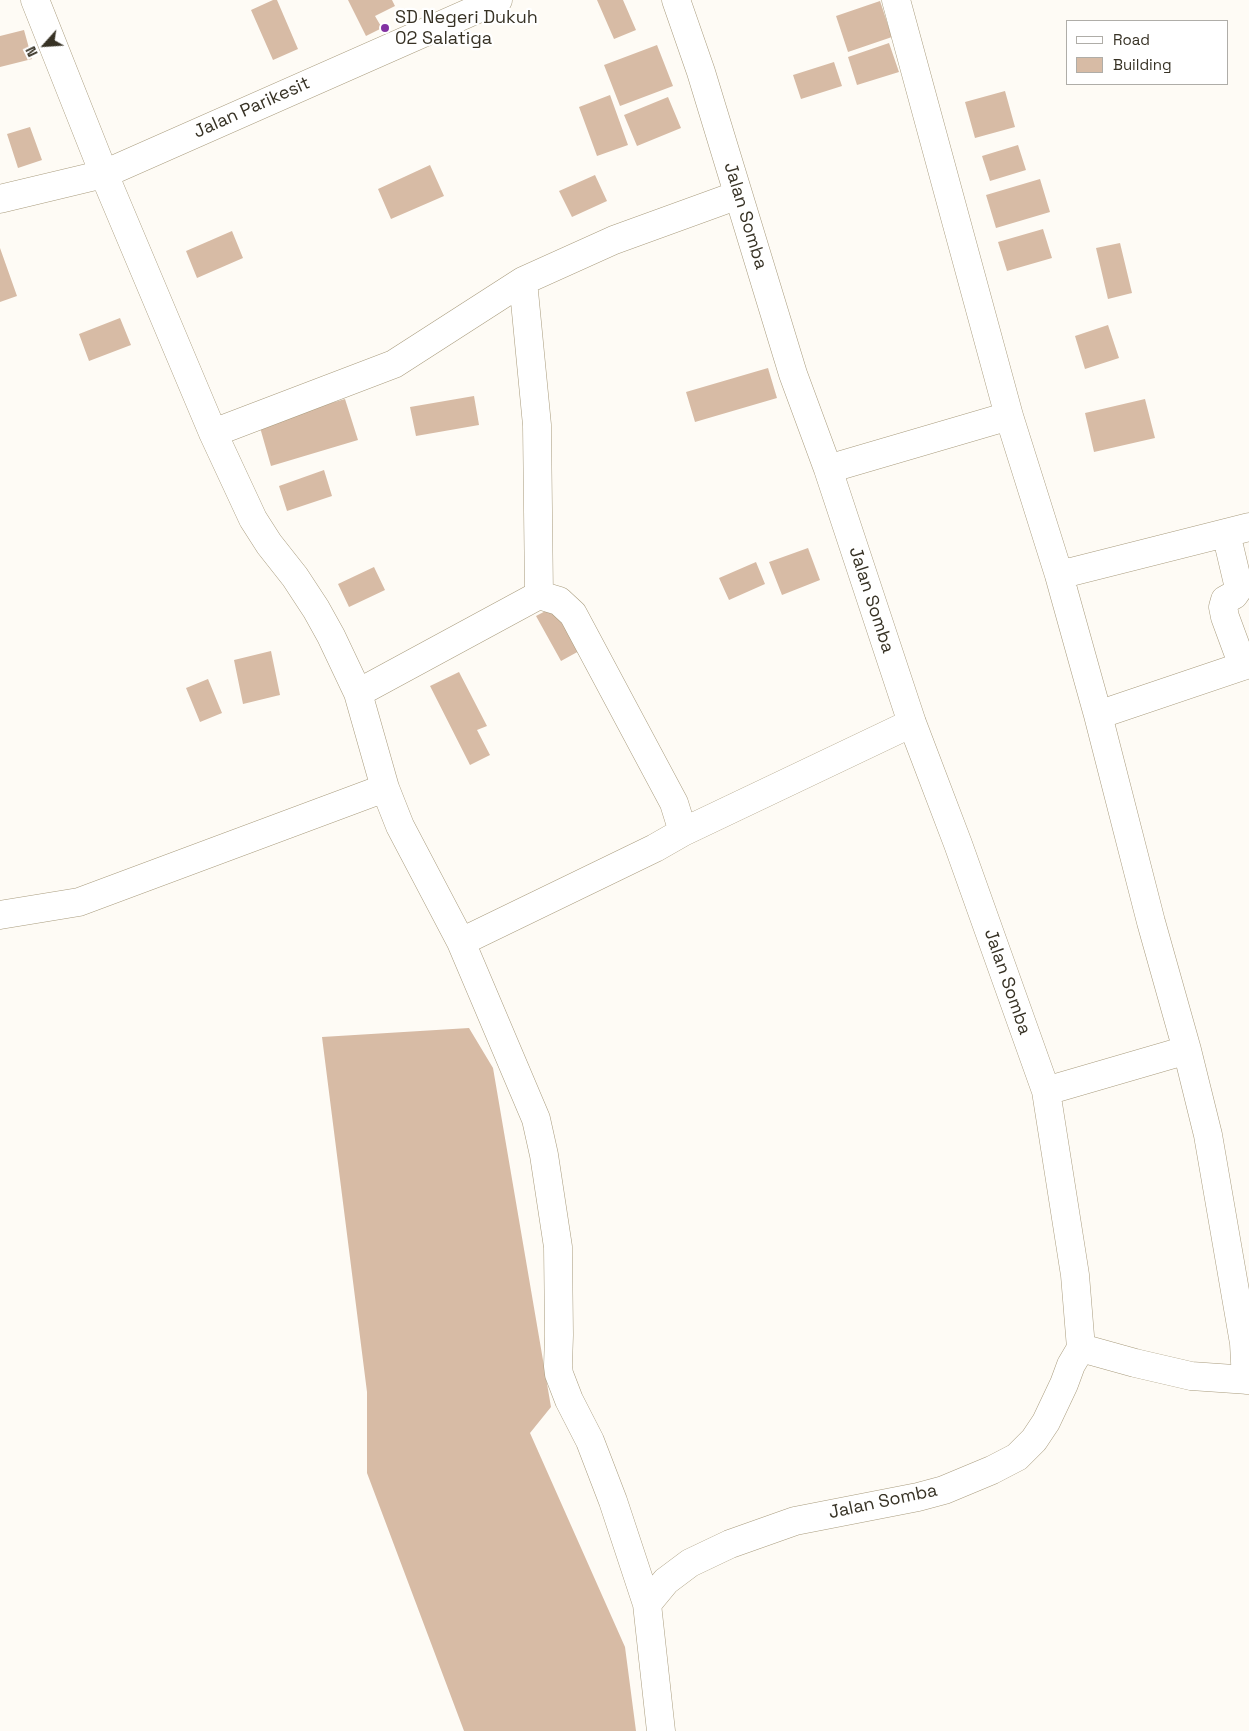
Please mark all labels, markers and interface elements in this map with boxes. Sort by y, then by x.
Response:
place label: SD Negeri Dukuh 02 Salatiga [395,7,538,50]
north arrow [20,20,70,70]
legend [1066,20,1229,85]
marker: SD Negeri Dukuh 02 Salatiga [379,22,391,34]
text: Road [1113,30,1150,49]
text: N [21,43,42,60]
text: Building [1113,55,1172,74]
street label: Jalan Parikesit [190,73,314,143]
street label: Jalan Somba [719,160,771,272]
street label: Jalan Somba [844,544,898,656]
street label: Jalan Somba [979,926,1035,1038]
street label: Jalan Somba [827,1480,939,1524]

